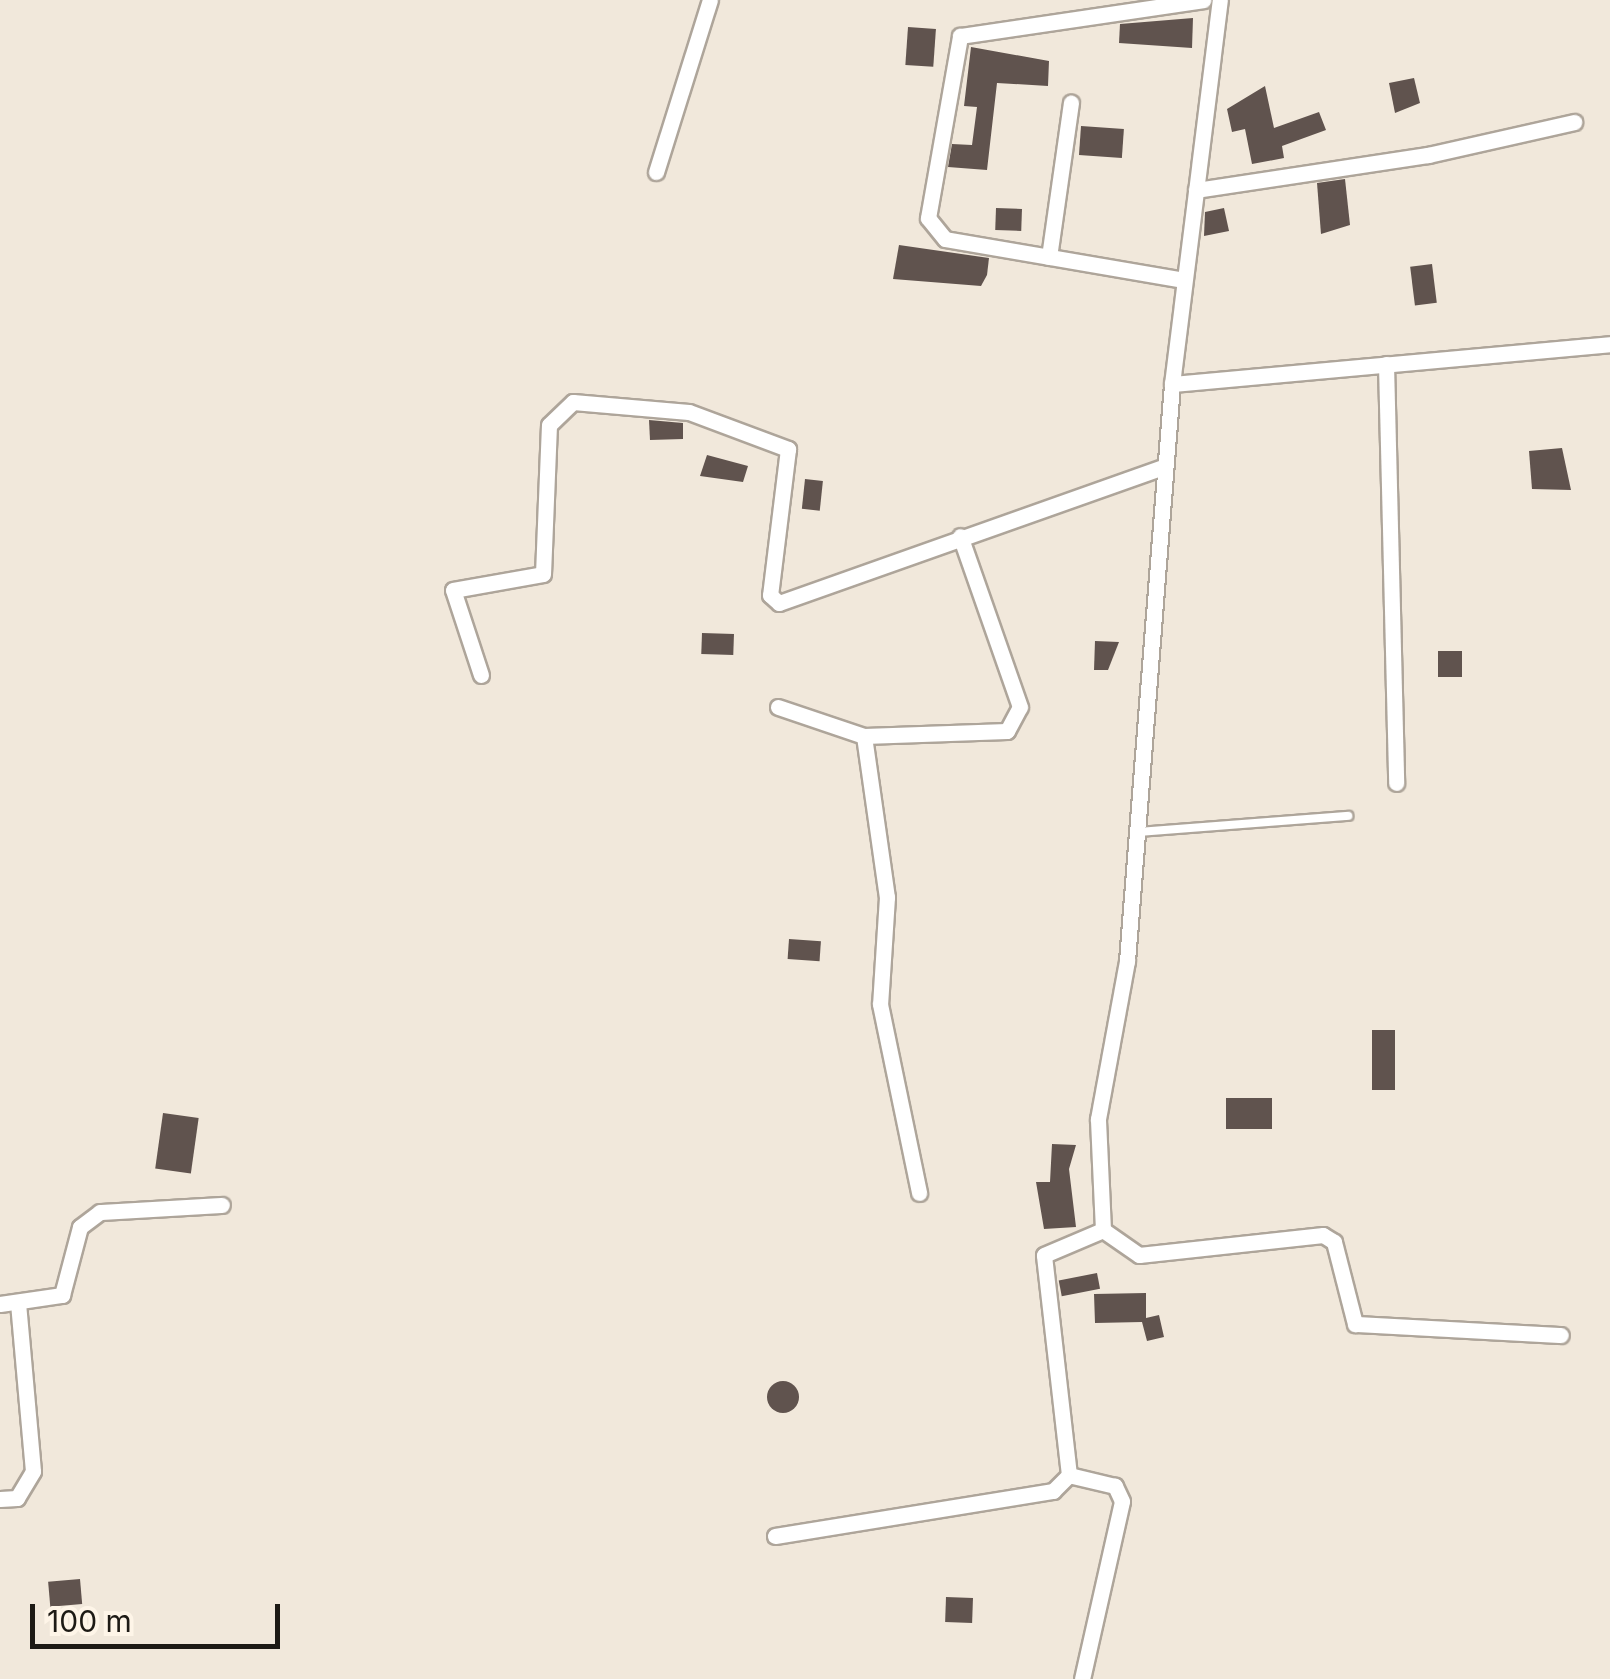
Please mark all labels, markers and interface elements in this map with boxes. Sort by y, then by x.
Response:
scale bar [35,1584,285,1646]
text: 100 m [47,1603,132,1639]

